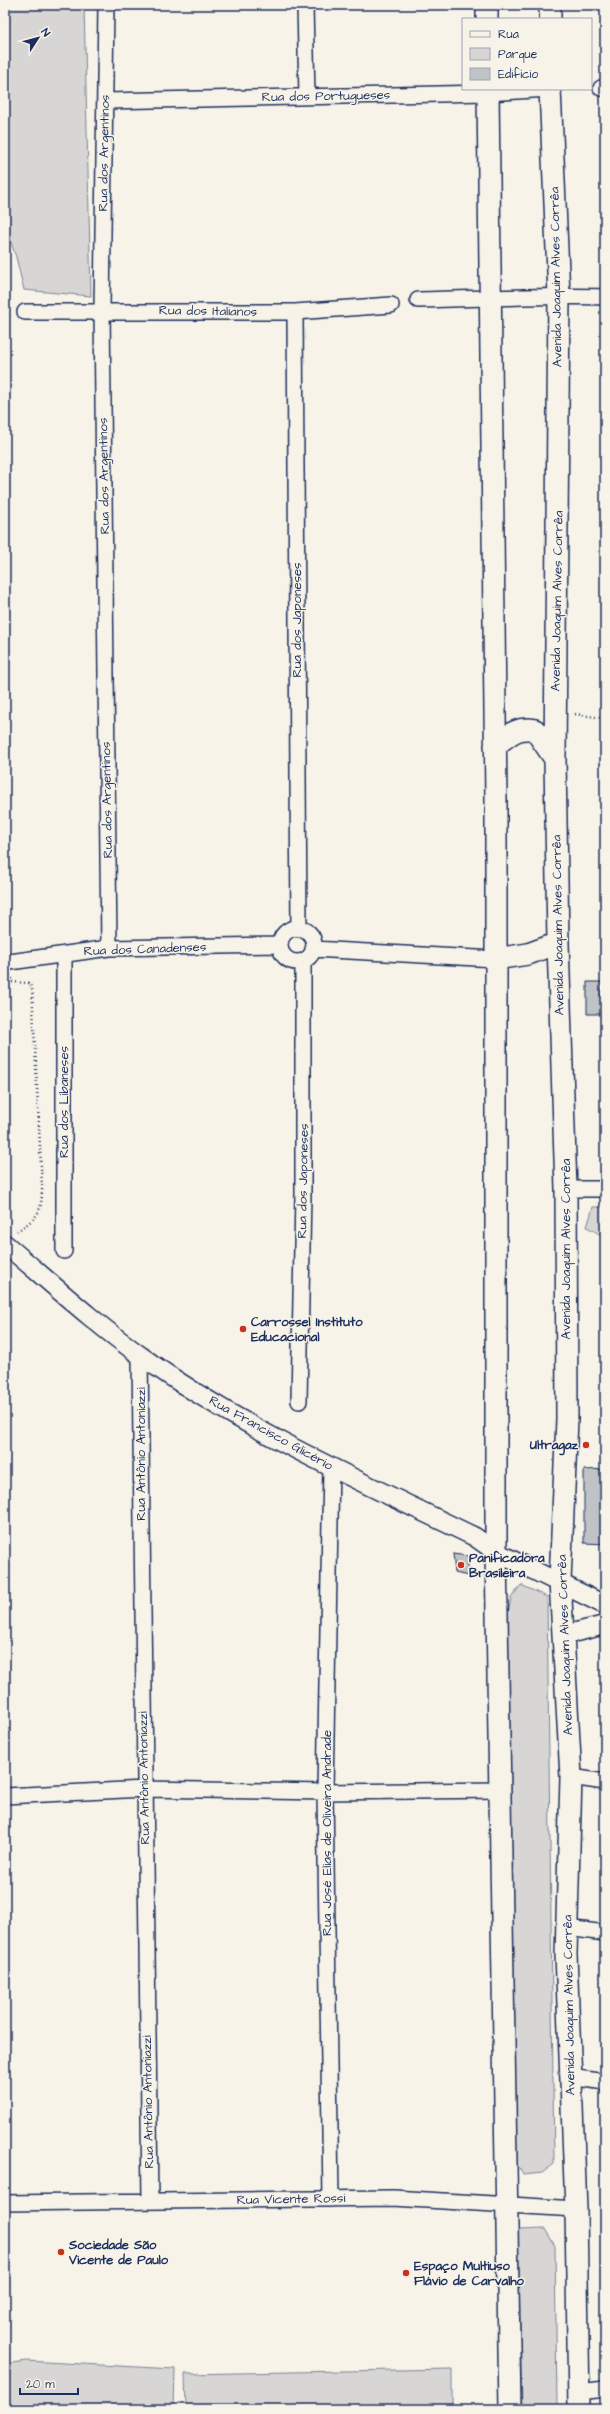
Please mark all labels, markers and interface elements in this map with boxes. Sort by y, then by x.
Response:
north arrow [18,18,58,58]
legend [462,18,592,90]
text: N [38,25,54,40]
text: Rua [498,26,519,43]
text: Parque [498,46,538,63]
text: Edifício [498,66,538,83]
street label: Rua dos Portugueses [262,86,391,107]
street label: Rua dos Argentinos [94,94,115,212]
street label: Avenida Joaquim Alves Corrêa [545,186,567,368]
street label: Rua dos Italianos [159,301,258,321]
street label: Rua dos Argentinos [94,417,115,534]
street label: Avenida Joaquim Alves Corrêa [546,510,568,692]
street label: Rua dos Japoneses [288,562,306,678]
street label: Rua dos Argentinos [97,741,118,858]
street label: Avenida Joaquim Alves Corrêa [547,834,569,1016]
street label: Rua dos Canadenses [83,938,207,960]
street label: Rua dos Libaneses [55,1046,73,1158]
street label: Rua dos Japoneses [293,1123,313,1239]
street label: Avenida Joaquim Alves Corrêa [557,1158,575,1339]
place label: Carrossel Instituto Educacional [251,1313,363,1346]
marker: Carrossel Instituto Educacional [238,1324,248,1334]
street label: Rua Antônio Antoniazzi [132,1387,150,1521]
street label: Rua Francisco Glicério [206,1391,337,1475]
place label: Ultragaz [529,1436,579,1456]
marker: Ultragaz [581,1440,591,1450]
place label: Panificadora Brasileira [469,1549,545,1582]
street label: Avenida Joaquim Alves Corrêa [553,1554,577,1736]
marker: Panificadora Brasileira [456,1560,466,1570]
street label: Rua Antônio Antoniazzi [134,1711,154,1845]
street label: Rua José Elias de Oliveira Andrade [318,1730,336,1936]
street label: Avenida Joaquim Alves Corrêa [558,1914,580,2096]
street label: Rua Antônio Antoniazzi [138,2035,158,2169]
street label: Rua Vicente Rossi [237,2189,346,2209]
place label: Sociedade São Vicente de Paulo [68,2236,169,2269]
marker: Sociedade São Vicente de Paulo [56,2247,66,2257]
place label: Espaço Multiuso Flávio de Carvalho [414,2257,525,2290]
marker: Espaço Multiuso Flávio de Carvalho [401,2268,411,2278]
scale bar [20,2370,78,2396]
text: 20 m [26,2376,55,2393]

